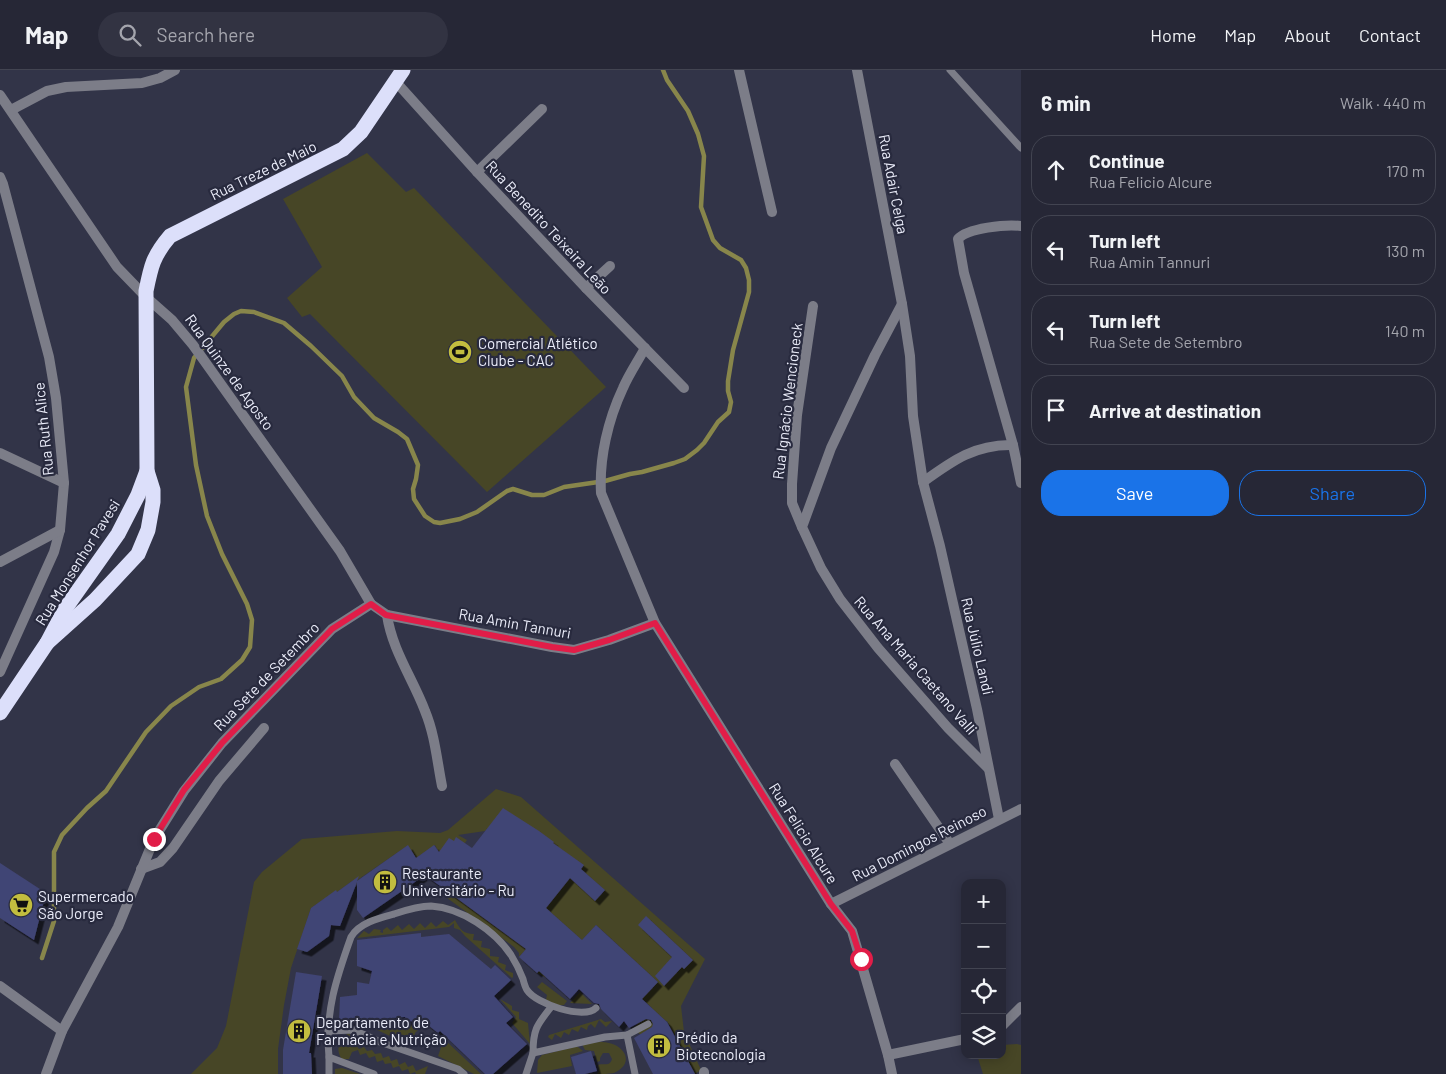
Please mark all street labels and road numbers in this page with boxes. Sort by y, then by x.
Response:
street label: Rua Adair Celga [876,133,912,235]
street label: Rua Treze de Maio [207,136,319,204]
street label: Rua Benedito Teixeira Leão [482,157,616,297]
street label: Rua Quinze de Agosto [182,311,278,433]
street label: Rua Ignácio Wencioneck [768,321,806,480]
street label: Rua Ruth Alice [29,381,57,477]
street label: Rua Monsenhor Pavesi [31,496,123,628]
street label: Rua Ana Maria Caetano Valli [851,592,981,738]
street label: Rua Júlio Landi [958,596,998,696]
street label: Rua Amin Tannuri [457,604,573,642]
street label: Rua Sete de Setembro [210,618,322,734]
street label: Rua Felicio Alcure [766,779,842,887]
street label: Rua Domingos Reinoso [849,801,989,885]

